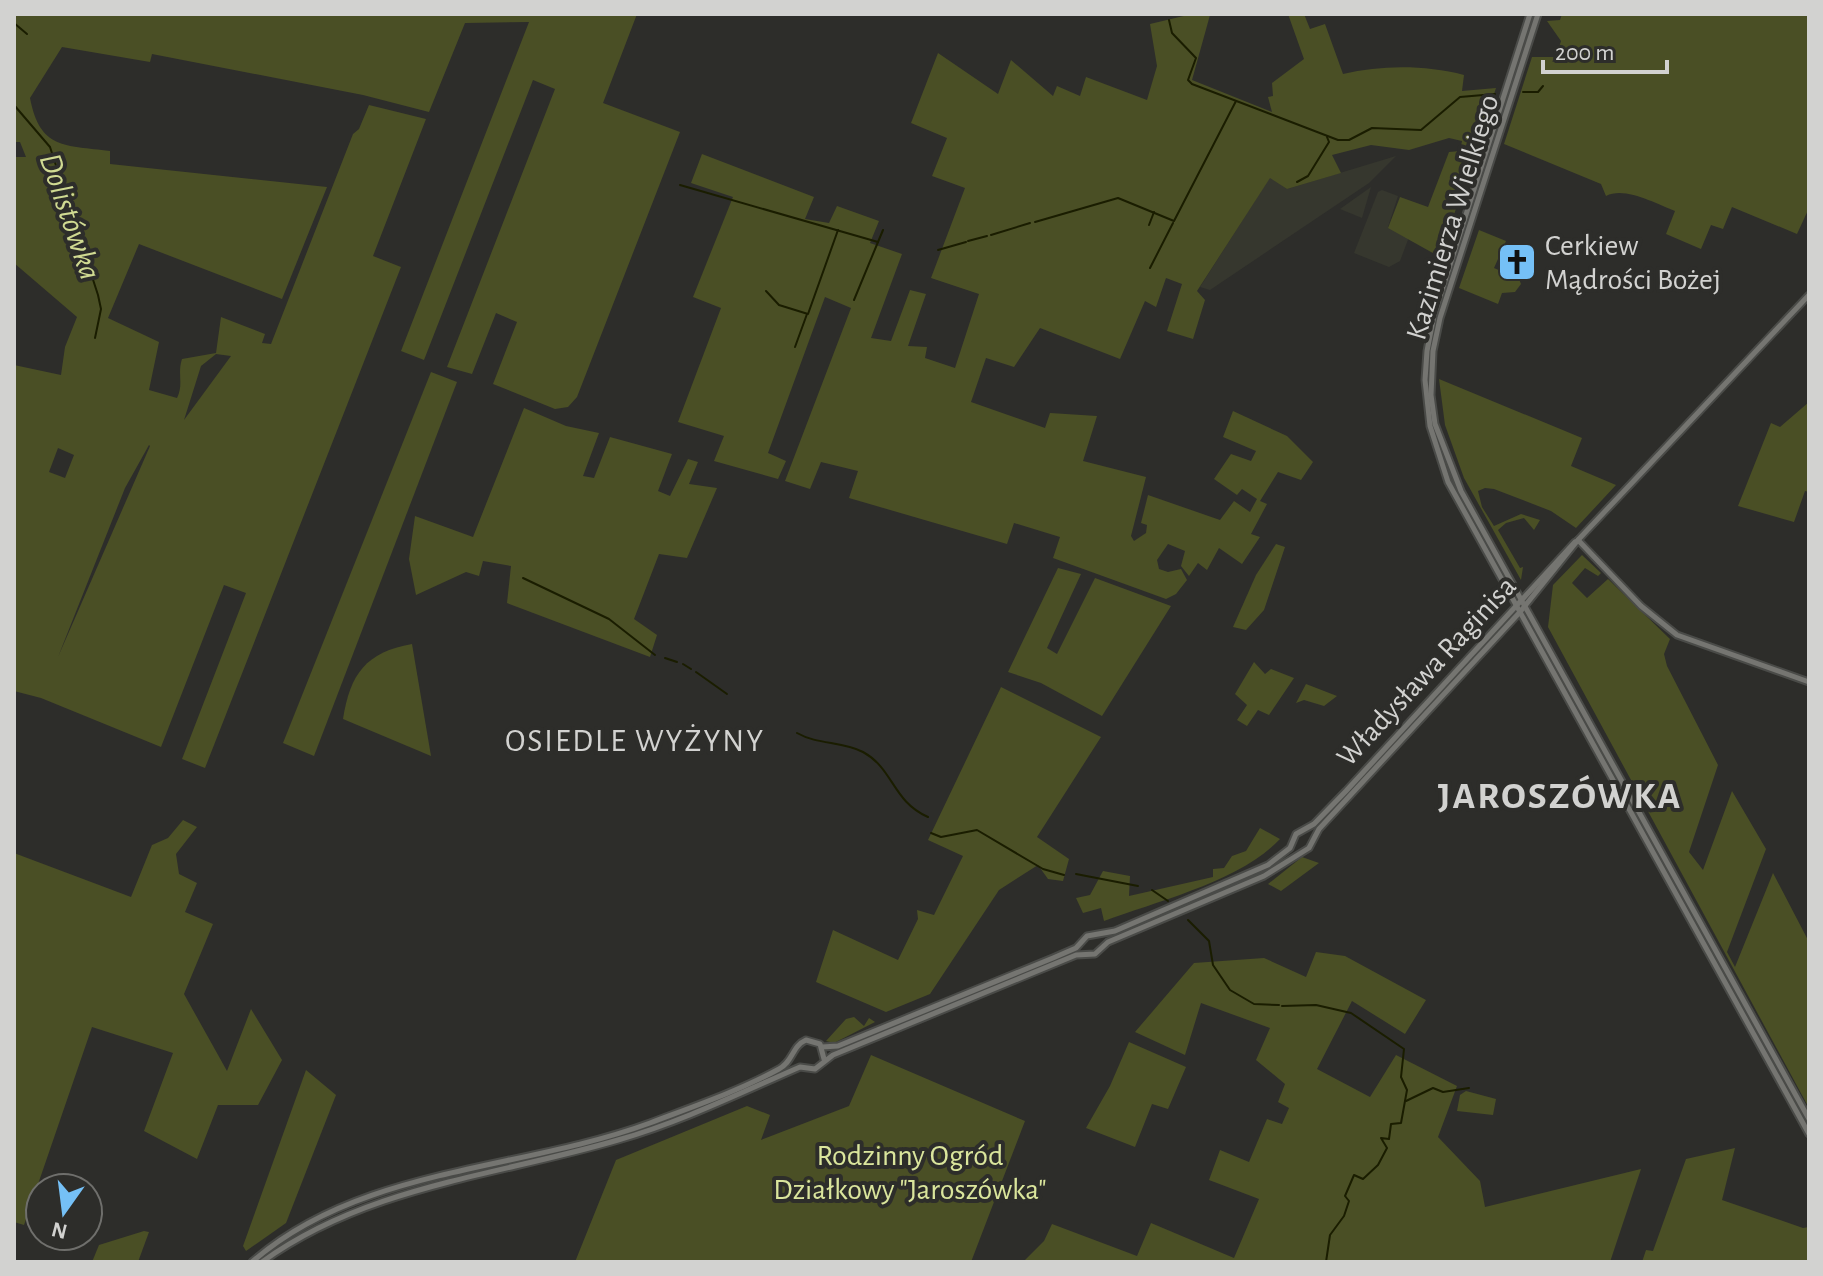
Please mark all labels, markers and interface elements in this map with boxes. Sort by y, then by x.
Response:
scale bar [1543,24,1667,74]
text: 200 m [1555,41,1614,65]
street label: Kazimierza Wielkiego [1401,91,1505,343]
water label: Dolistówka [34,149,107,284]
place label: Cerkiew Mądrości Bożej [1545,231,1721,295]
church icon: Cerkiew Mądrości Bożej [1496,241,1538,283]
street label: Władysława Raginisa [1331,571,1522,772]
district label: OSIEDLE WYŻYNY [505,724,765,757]
district label: JAROSZÓWKA [1438,775,1682,816]
park label: Rodzinny Ogród Działkowy "Jaroszówka" [773,1141,1047,1205]
north arrow [24,1172,104,1252]
text: N [49,1218,69,1243]

